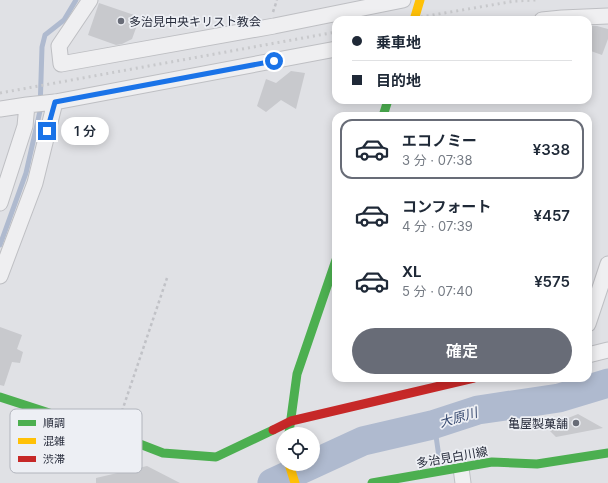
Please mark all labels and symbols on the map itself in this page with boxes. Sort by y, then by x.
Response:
place label: 多治見中央キリスト教会 [129,14,261,29]
marker: 多治見中央キリスト教会 [116,16,126,26]
route start [265,52,283,70]
callout: 1 分 [61,117,109,145]
route end [38,122,56,140]
water label: 大原川 [437,403,481,430]
legend [10,409,142,473]
text: 順調 [43,416,65,430]
place label: 亀屋製菓舗 [508,416,568,431]
marker: 亀屋製菓舗 [571,418,581,428]
text: 混雑 [43,434,65,448]
street label: 多治見白川線 [415,443,489,471]
text: 渋滞 [43,452,65,466]

